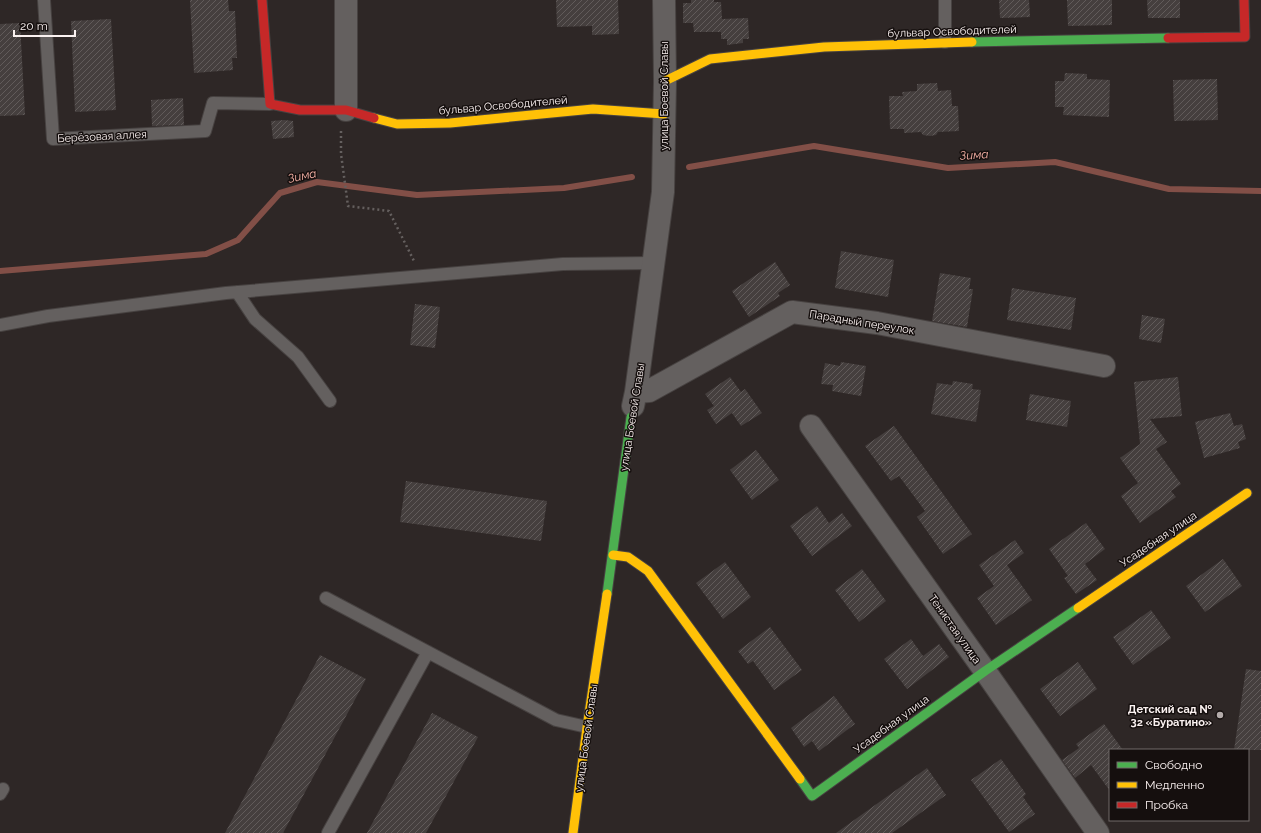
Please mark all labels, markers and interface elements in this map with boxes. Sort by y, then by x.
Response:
scale bar [14,12,75,38]
text: 20 m [20,19,48,33]
street label: бульвар Освободителей [887,23,1017,40]
street label: улица Боевой Славы [658,41,671,151]
street label: бульвар Освободителей [438,93,568,118]
street label: Берёзовая аллея [57,128,147,145]
water label: Зима [959,147,989,163]
water label: Зима [286,166,318,186]
street label: Парадный переулок [808,308,916,337]
street label: улица Боевой Славы [618,362,647,472]
street label: Усадебная улица [1117,509,1199,570]
street label: Тенистая улица [926,592,983,666]
street label: улица Боевой Славы [572,683,601,793]
street label: Усадебная улица [851,693,932,756]
place label: Детский сад № 32 «Буратино» [1128,703,1212,729]
marker: Детский сад № 32 «Буратино» [1215,710,1225,720]
legend [1109,749,1249,821]
text: Свободно [1145,758,1202,772]
text: Медленно [1145,778,1204,792]
text: Пробка [1145,798,1188,812]

